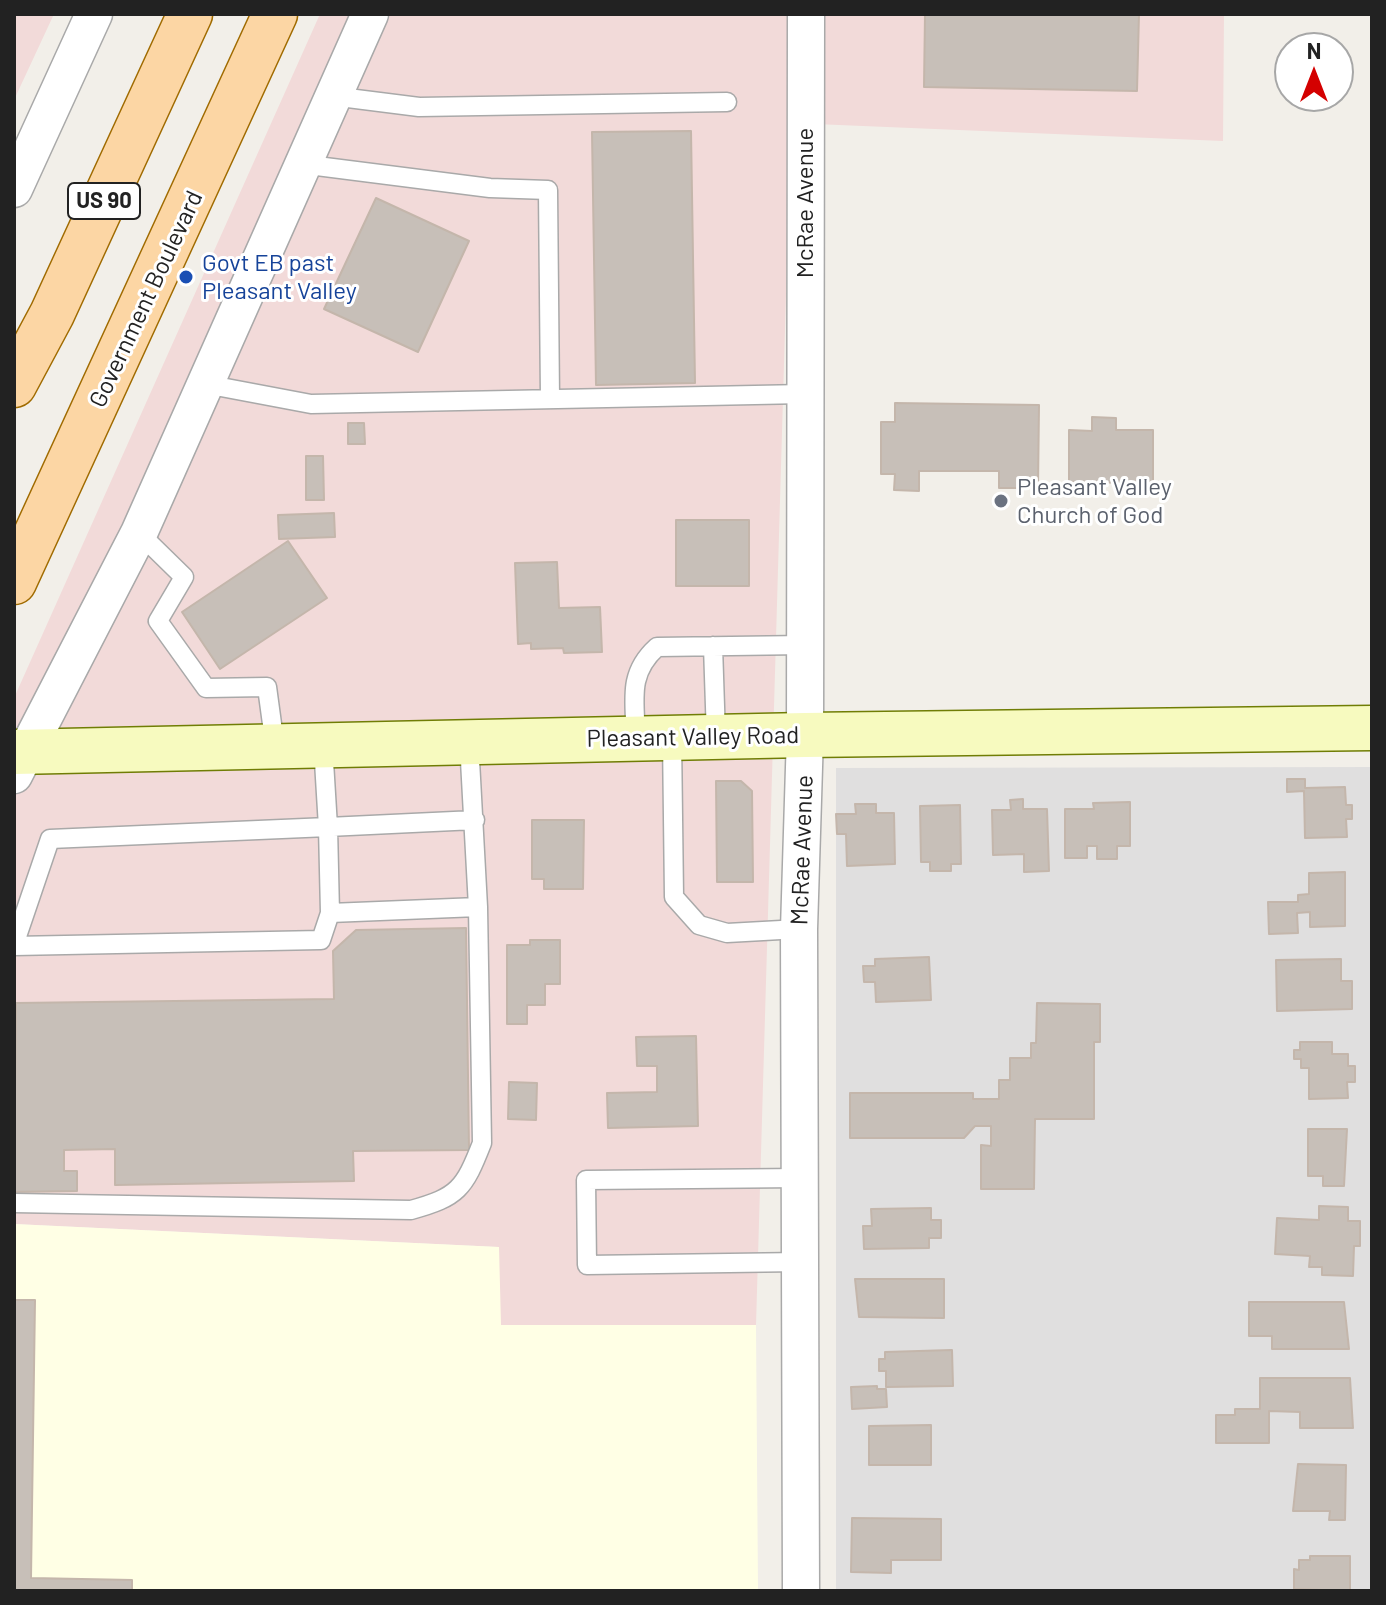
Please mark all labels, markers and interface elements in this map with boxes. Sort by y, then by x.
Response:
north arrow [1274,32,1354,112]
text: N [1307,37,1321,63]
street label: McRae Avenue [791,128,819,278]
road number: US 90 [68,183,140,219]
street label: Government Boulevard [83,186,209,412]
place label: Govt EB past Pleasant Valley [202,249,357,305]
marker: Govt EB past Pleasant Valley [177,268,195,286]
place label: Pleasant Valley Church of God [1017,473,1172,529]
marker: Pleasant Valley Church of God [992,492,1010,510]
street label: Pleasant Valley Road [586,721,800,753]
street label: McRae Avenue [785,774,819,926]

